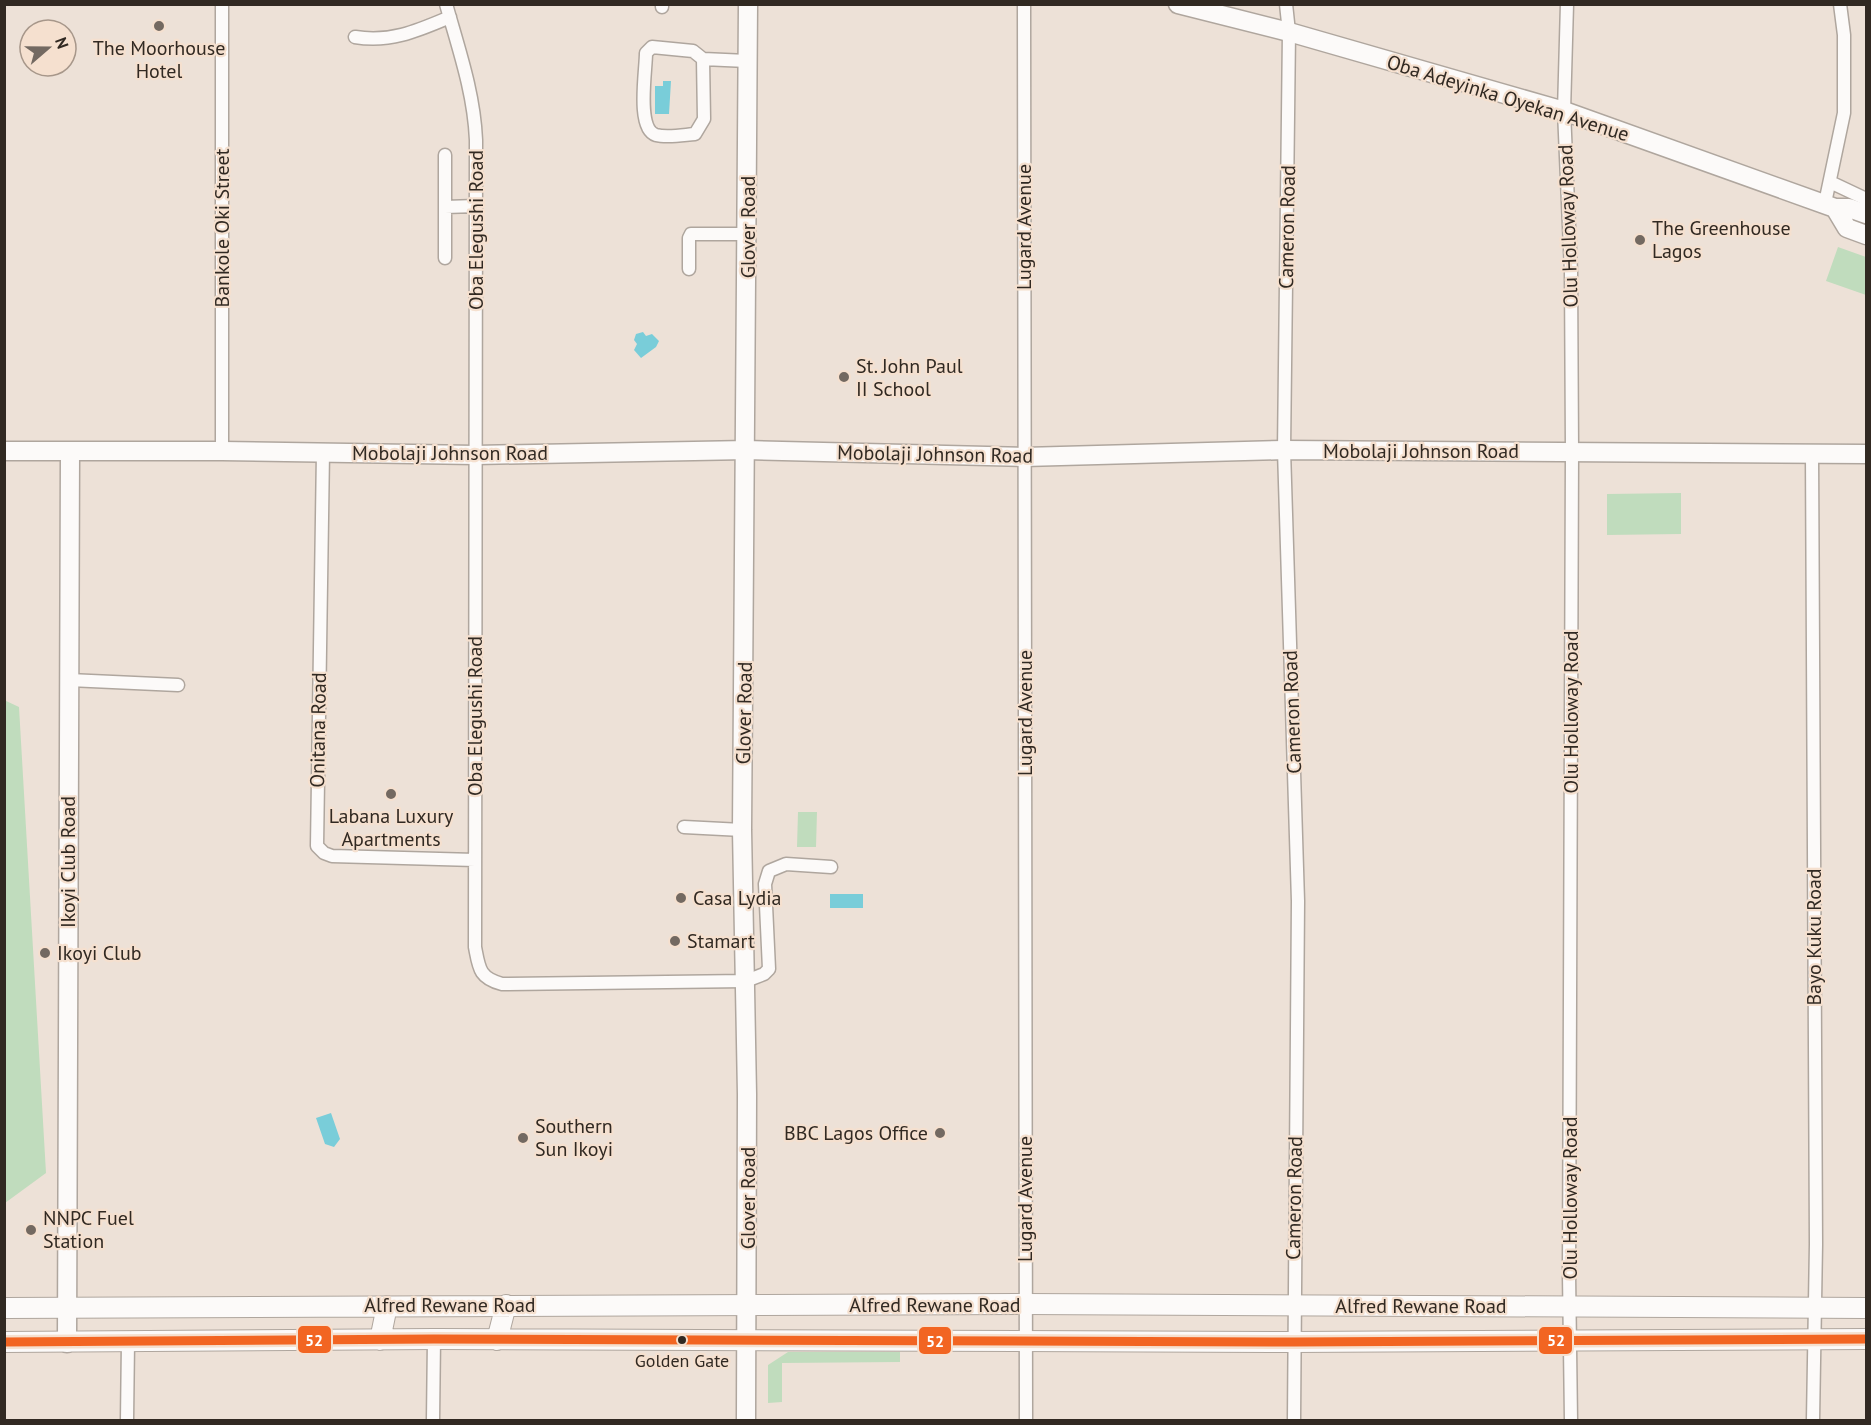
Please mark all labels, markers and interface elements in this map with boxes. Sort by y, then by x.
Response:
north arrow [18,18,78,78]
marker: The Moorhouse Hotel [152,19,166,33]
text: N [51,35,73,51]
place label: The Moorhouse Hotel [93,35,225,84]
street label: Oba Adeyinka Oyekan Avenue [1384,49,1632,147]
street label: Olu Holloway Road [1552,144,1584,308]
street label: Bankole Oki Street [209,148,235,307]
street label: Oba Elegushi Road [463,150,489,310]
street label: Lugard Avenue [1011,164,1037,290]
street label: Cameron Road [1273,165,1301,289]
street label: Glover Road [735,176,761,278]
place label: The Greenhouse Lagos [1652,215,1791,264]
marker: The Greenhouse Lagos [1633,233,1647,247]
place label: St. John Paul II School [856,353,963,402]
marker: St. John Paul II School [837,370,851,384]
street label: Mobolaji Johnson Road [1323,438,1519,464]
street label: Mobolaji Johnson Road [837,439,1033,469]
street label: Mobolaji Johnson Road [352,440,548,466]
street label: Olu Holloway Road [1558,631,1584,793]
street label: Oba Elegushi Road [462,636,488,796]
street label: Lugard Avenue [1012,650,1038,776]
street label: Cameron Road [1277,650,1307,774]
street label: Glover Road [730,661,758,765]
street label: Onitana Road [304,672,332,788]
marker: Labana Luxury Apartments [384,787,398,801]
street label: Ikoyi Club Road [55,796,81,928]
place label: Labana Luxury Apartments [329,803,454,852]
street label: Bayo Kuku Road [1801,868,1827,1006]
place label: Casa Lydia [693,885,781,911]
marker: Casa Lydia [674,891,688,905]
place label: Stamart [687,928,755,954]
marker: Stamart [668,934,682,948]
place label: Ikoyi Club [57,940,142,966]
marker: Ikoyi Club [38,946,52,960]
place label: Southern Sun Ikoyi [535,1113,613,1162]
street label: Olu Holloway Road [1557,1117,1583,1279]
place label: BBC Lagos Office [784,1120,928,1146]
marker: BBC Lagos Office [933,1126,947,1140]
marker: Southern Sun Ikoyi [516,1131,530,1145]
street label: Lugard Avenue [1012,1136,1038,1262]
street label: Cameron Road [1280,1136,1308,1260]
street label: Glover Road [735,1147,761,1249]
place label: NNPC Fuel Station [43,1205,134,1254]
marker: NNPC Fuel Station [24,1223,38,1237]
street label: Alfred Rewane Road [364,1292,536,1318]
street label: Alfred Rewane Road [849,1292,1021,1318]
street label: Alfred Rewane Road [1335,1293,1507,1319]
line badge: 52 [297,1325,332,1354]
line badge: 52 [918,1326,952,1355]
line badge: 52 [1538,1326,1573,1355]
text: 52 [305,1330,323,1350]
text: 52 [1547,1330,1565,1350]
text: 52 [926,1331,944,1351]
marker: Golden Gate [676,1334,688,1346]
place label: Golden Gate [635,1349,729,1372]

